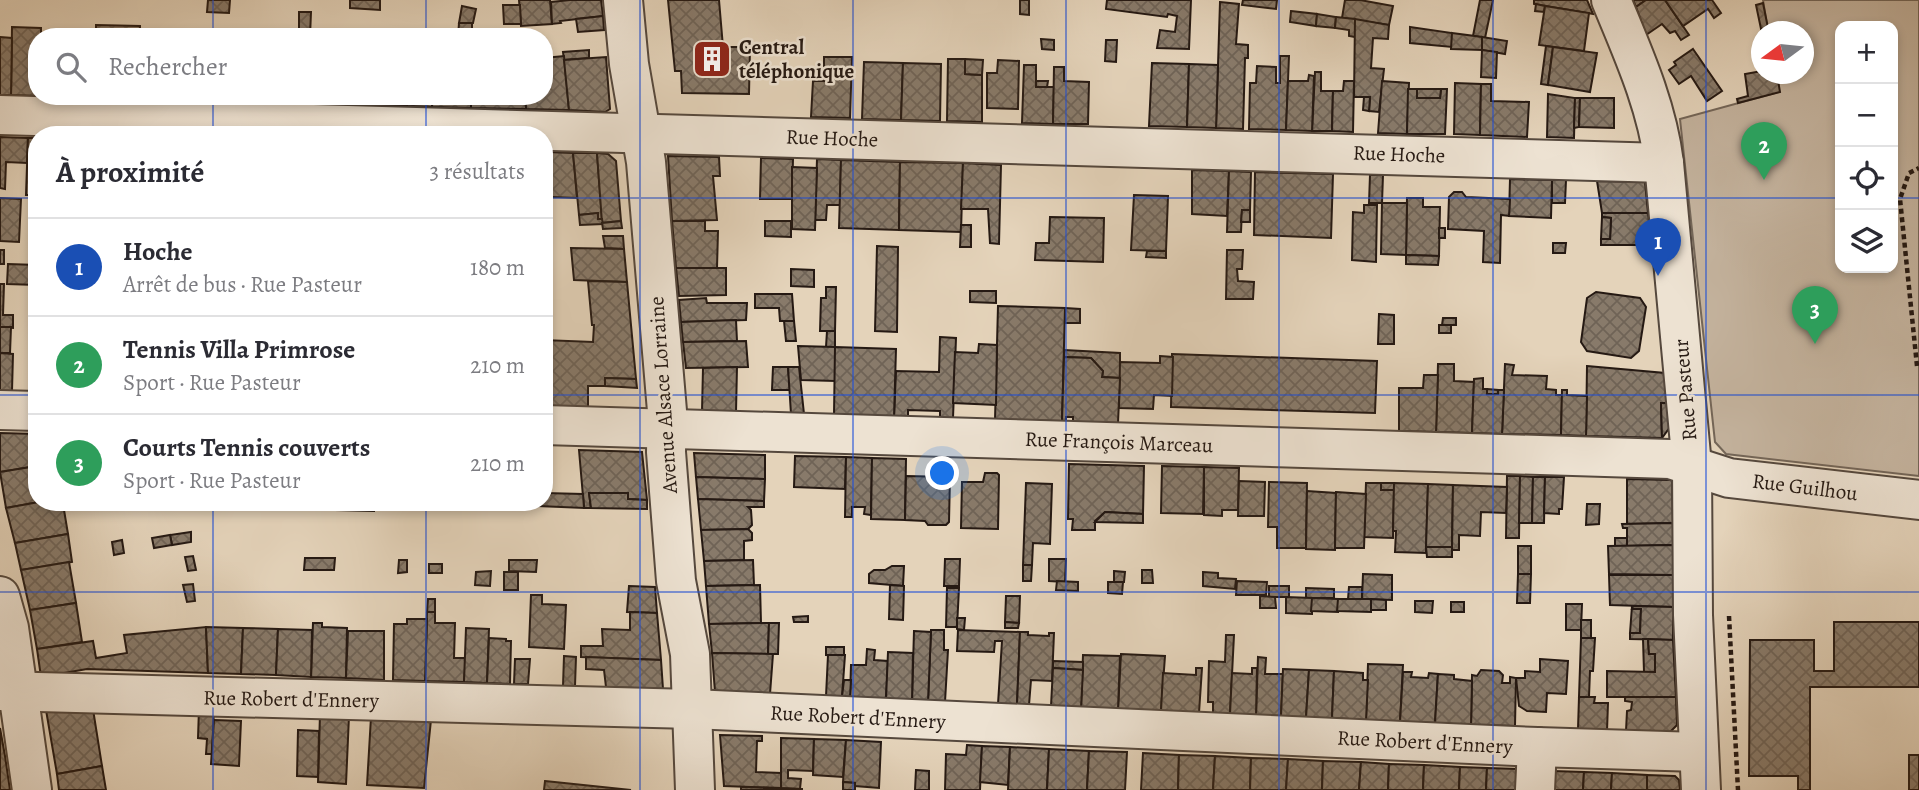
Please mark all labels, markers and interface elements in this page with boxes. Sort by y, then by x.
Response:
north arrow [1751,21,1814,84]
map controls [1835,21,1898,273]
button: + [1835,21,1898,84]
search box [28,28,553,105]
place label: Central téléphonique [739,33,855,85]
building icon: Central téléphonique [691,38,733,80]
icon: search [52,48,90,86]
text: Rechercher [108,49,228,84]
button: − [1835,84,1898,147]
street label: Rue Hoche [785,122,879,154]
pin: 2 [1741,122,1787,180]
street label: Rue Hoche [1352,138,1446,170]
button: locate [1835,147,1898,210]
text: À proximité [56,152,204,192]
text: 3 résultats [430,156,525,187]
button: layers [1835,210,1898,273]
pin: 1 [1635,218,1681,276]
text: Hoche [123,234,193,269]
text: 1 [75,252,83,283]
text: 180 m [470,252,525,283]
text: Arrêt de bus · Rue Pasteur [123,269,362,300]
pin: 3 [1792,286,1838,344]
street label: Avenue Alsace Lorraine [642,295,684,496]
text: Tennis Villa Primrose [123,332,355,367]
street label: Rue Pasteur [1667,338,1703,442]
text: 2 [73,350,85,381]
text: 210 m [470,350,525,381]
text: Sport · Rue Pasteur [123,367,301,398]
street label: Rue François Marceau [1024,425,1214,459]
text: Courts Tennis couverts [123,430,370,465]
text: 3 [74,448,84,479]
text: 210 m [470,448,525,479]
your location [925,456,959,490]
text: Sport · Rue Pasteur [123,465,301,496]
street label: Rue Guilhou [1751,467,1860,507]
street label: Rue Robert d'Ennery [203,683,380,715]
street label: Rue Robert d'Ennery [769,698,947,736]
street label: Rue Robert d'Ennery [1336,723,1514,761]

